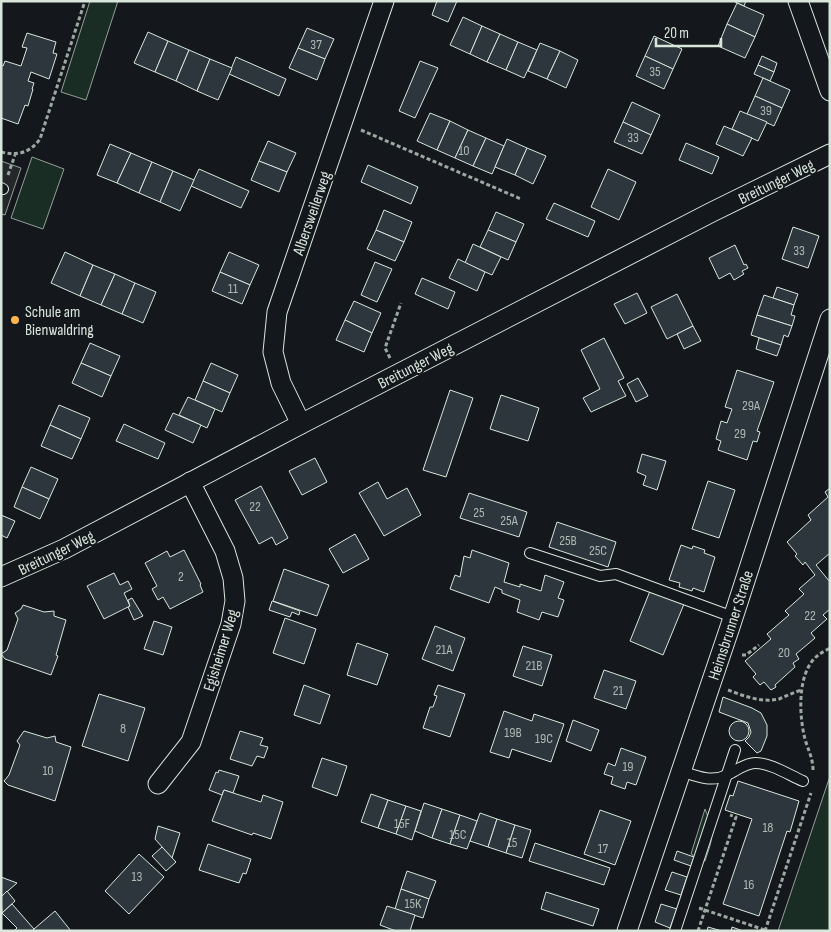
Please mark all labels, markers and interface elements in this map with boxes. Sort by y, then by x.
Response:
scale bar [656,15,721,47]
text: 20 m [664,24,689,43]
house number: 37 [310,36,322,53]
house number: 35 [649,63,661,80]
house number: 39 [760,102,772,119]
house number: 33 [627,129,639,146]
house number: 10 [458,142,470,159]
street label: Breitunger Weg [736,156,818,209]
street label: Albersweilerweg [289,169,336,259]
house number: 33 [793,242,805,259]
house number: 11 [228,280,238,297]
place label: Schule am Bienwaldring [25,303,94,340]
marker: Schule am Bienwaldring [9,314,21,326]
street label: Breitunger Weg [375,339,457,393]
house number: 29A [742,397,761,414]
house number: 29 [734,425,746,442]
house number: 22 [249,498,261,515]
house number: 25 [473,504,485,521]
house number: 25A [500,512,519,529]
street label: Breitunger Weg [16,527,98,580]
house number: 25B [559,532,577,549]
house number: 25C [589,542,607,559]
house number: 2 [178,568,184,585]
street label: Heimsbrunner Straße [705,568,758,683]
street label: Egisheimer Weg [200,607,243,694]
house number: 22 [804,607,816,624]
house number: 21A [436,641,453,658]
house number: 20 [778,644,790,661]
house number: 21B [525,657,543,674]
house number: 21 [613,682,623,699]
house number: 8 [120,720,126,737]
house number: 19B [504,724,522,741]
house number: 19C [535,730,553,747]
house number: 19 [622,758,634,775]
house number: 10 [42,762,54,779]
house number: 15F [394,815,410,832]
house number: 18 [762,819,774,836]
house number: 15C [449,826,467,843]
house number: 15 [507,834,518,851]
house number: 17 [598,840,609,857]
house number: 13 [132,868,143,885]
house number: 16 [743,876,755,893]
house number: 15K [405,895,422,912]

